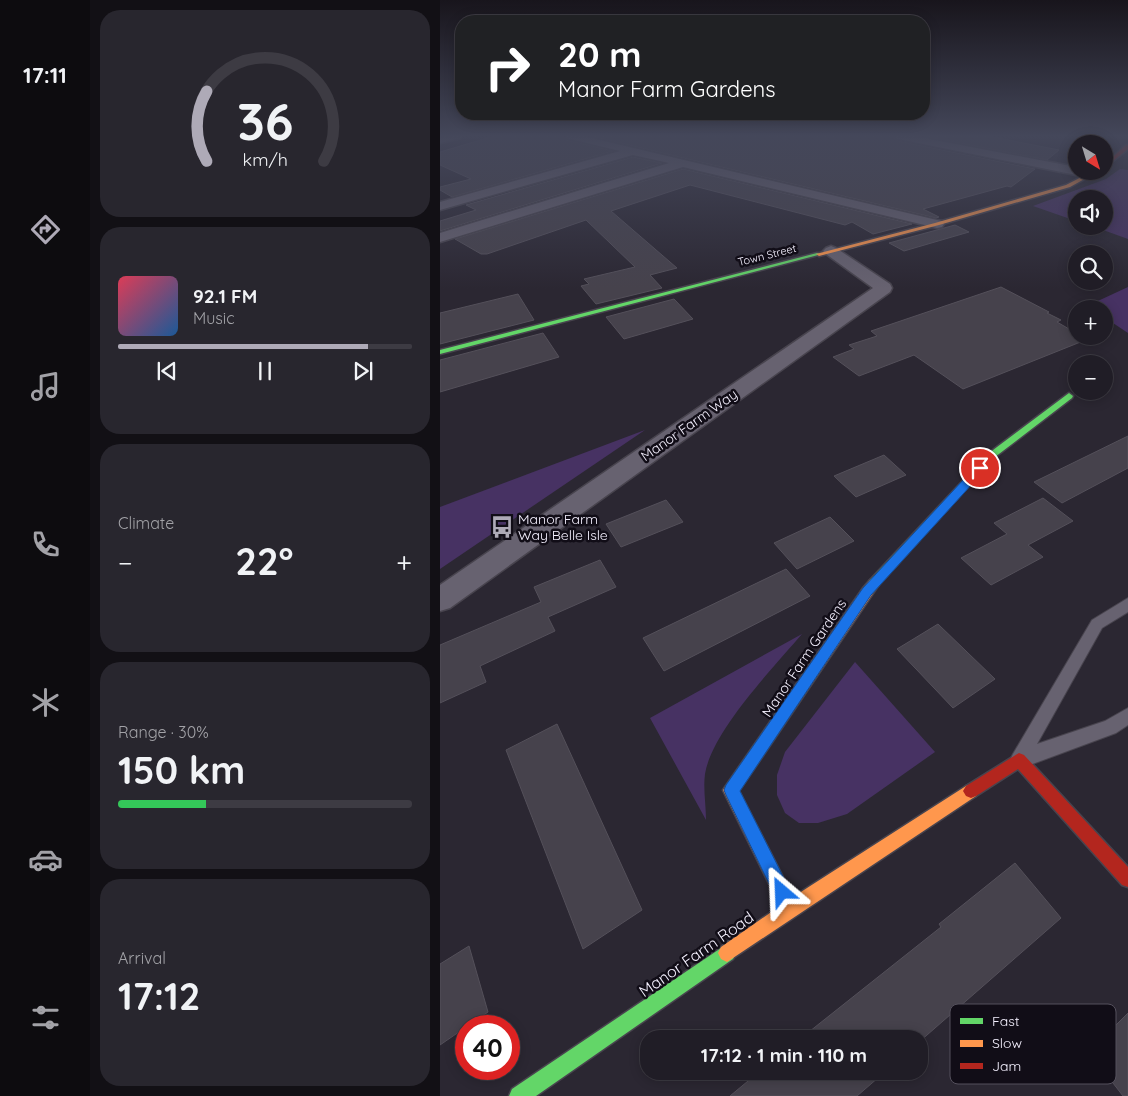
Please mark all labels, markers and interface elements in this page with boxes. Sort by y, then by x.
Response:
text: 20 m [558,32,641,76]
icon: right [475,35,540,100]
text: 17:11 [23,61,67,89]
text: Manor Farm Gardens [558,75,776,103]
text: 36 [237,88,293,153]
north arrow [1068,135,1112,180]
map controls [1068,135,1113,400]
text: km/h [242,148,288,170]
button: sound [1068,190,1113,235]
icon: directions [28,212,63,247]
street label: Town Street [736,241,798,269]
button: search [1068,245,1113,290]
text: 92.1 FM [193,284,257,308]
button: + [1068,300,1113,345]
text: Music [193,308,235,328]
button: − [1068,355,1113,400]
icon: previous [153,357,181,385]
icon: pause [251,357,279,385]
icon: next [349,357,377,385]
icon: music [28,369,63,404]
street label: Manor Farm Way [637,385,741,465]
pin [959,447,1001,489]
icon: arrive [966,454,994,482]
place label: Manor Farm Way Belle Isle [518,510,608,544]
text: Climate [118,513,174,533]
bus stop icon: Manor Farm Way Belle Isle [489,514,515,540]
icon: phone [28,527,63,562]
text: 22° [235,537,293,585]
text: − [118,545,133,580]
text: + [396,545,412,580]
street label: Manor Farm Gardens [758,596,850,720]
icon: climate [28,685,63,720]
text: Range · 30% [118,722,209,742]
text: 150 km [118,746,245,794]
icon: car [28,842,63,877]
position arrow [755,865,807,917]
street label: Manor Farm Road [635,907,757,1001]
text: Arrival [118,948,166,968]
text: 17:12 [118,972,200,1020]
icon: filters [28,1000,63,1035]
legend [950,1004,1116,1084]
text: Fast [992,1012,1020,1030]
speed limit sign: 40 [455,1015,520,1080]
text: Slow [992,1034,1022,1052]
text: 17:12 · 1 min · 110 m [701,1043,867,1067]
text: Jam [992,1057,1021,1075]

